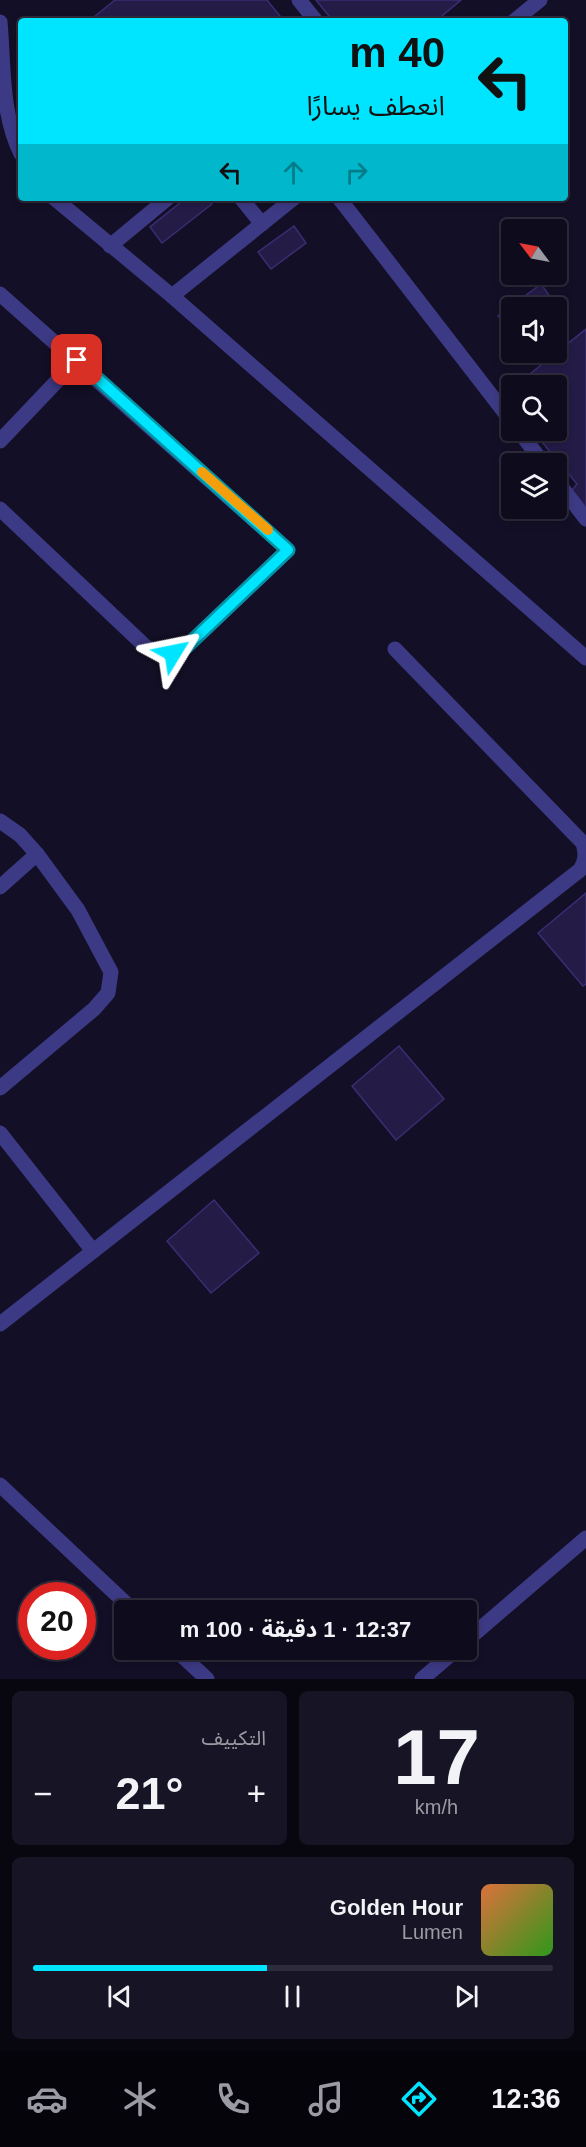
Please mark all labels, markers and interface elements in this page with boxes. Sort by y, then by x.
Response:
text: 40 m [349,29,445,76]
icon: left [466,42,544,120]
text: انعطف يسارًا [306,91,445,121]
icon: left [214,156,247,189]
icon: ahead [277,156,310,189]
icon: right [340,156,373,189]
north arrow [501,219,567,285]
map controls [501,219,567,519]
button: sound [501,297,567,363]
pin [51,334,102,385]
icon: arrive [60,343,93,376]
button: search [501,375,567,441]
button: layers [501,453,567,519]
position arrow [141,621,205,685]
speed limit sign: 20 [18,1582,96,1660]
text: 12:37 · 1 دقيقة · 100 m [180,1617,411,1642]
text: 17 [393,1713,480,1801]
text: التكييف [202,1727,266,1749]
text: 21° [115,1768,184,1819]
text: − [33,1775,52,1812]
text: + [247,1775,266,1812]
text: km/h [415,1796,458,1818]
text: Golden Hour [330,1895,463,1920]
text: Lumen [402,1921,463,1943]
icon: previous [103,1980,136,2013]
icon: pause [276,1980,309,2013]
icon: next [450,1980,483,2013]
icon: car [26,2078,68,2120]
icon: climate [119,2078,161,2120]
icon: phone [212,2078,254,2120]
icon: music [305,2078,347,2120]
icon: directions [398,2078,440,2120]
text: 12:36 [491,2084,560,2114]

